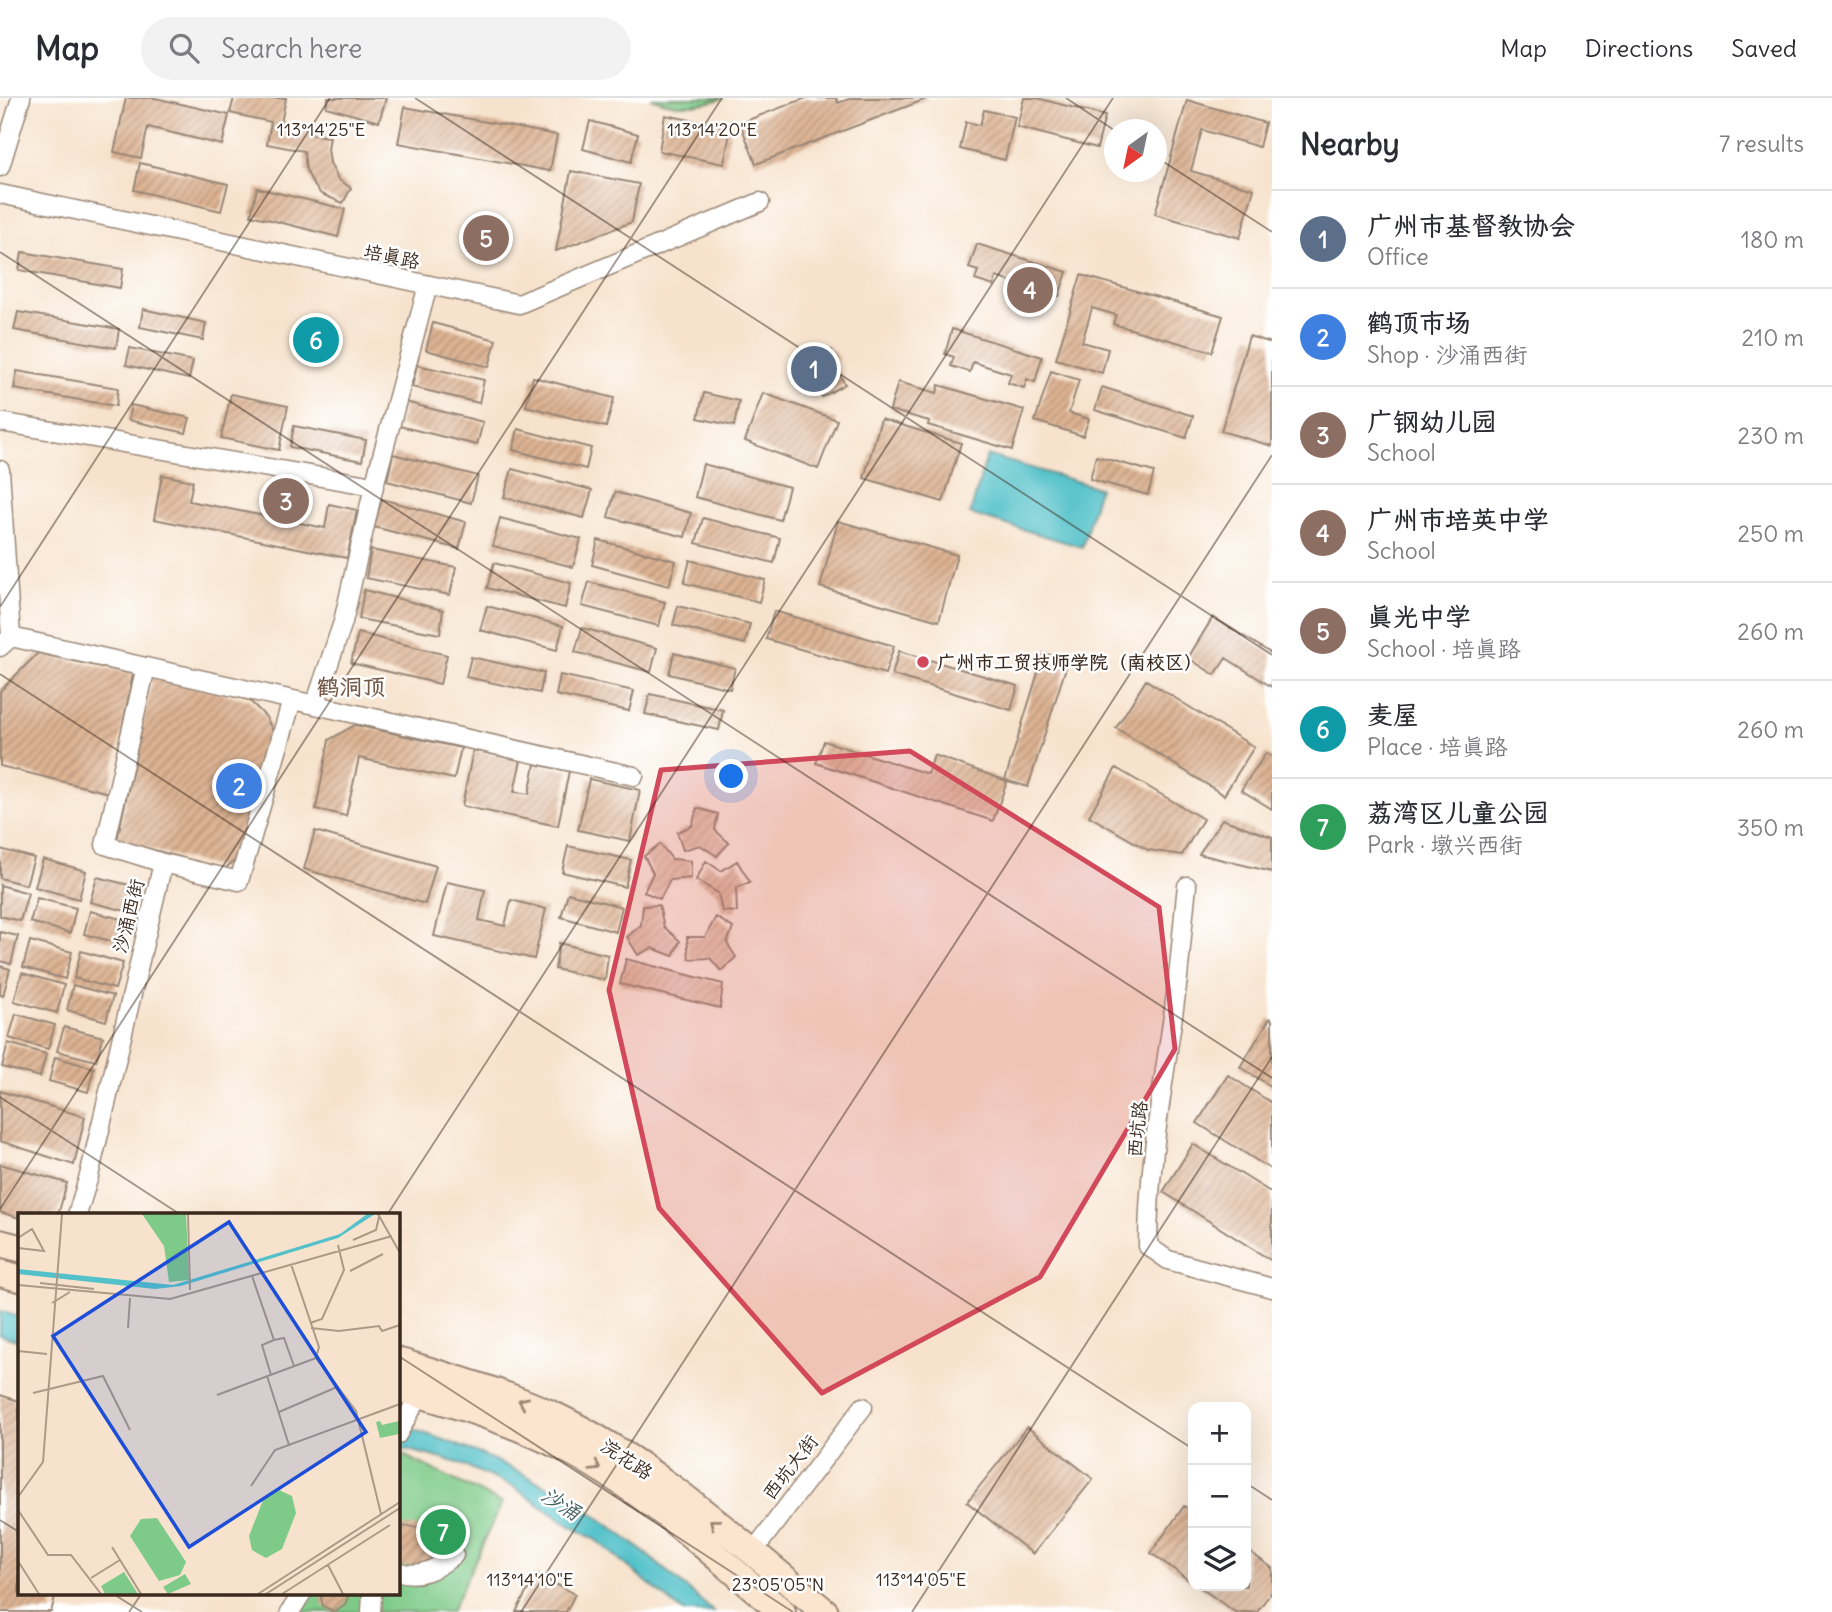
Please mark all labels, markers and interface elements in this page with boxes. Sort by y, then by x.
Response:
search box [141,17,631,80]
text: Map [35,27,99,69]
icon: search [165,29,203,67]
text: Search here [221,32,362,65]
text: Map [1500,33,1547,63]
text: Directions [1585,33,1693,63]
text: Saved [1731,33,1797,63]
text: 113°14'25"E [277,118,365,141]
text: 113°14'20"E [667,118,757,141]
north arrow [1104,119,1167,182]
text: Nearby [1300,125,1400,163]
text: 7 results [1719,129,1804,158]
text: 广州市基督教协会 [1367,209,1575,242]
pin: 5 [463,212,509,264]
text: 1 [1318,225,1328,254]
text: 180 m [1741,225,1804,254]
street label: 培真路 [362,238,422,274]
text: Office [1367,242,1429,271]
pin: 4 [1007,264,1053,316]
text: 鹤顶市场 [1367,306,1471,339]
pin: 6 [293,314,339,366]
text: 2 [1317,323,1329,352]
text: 210 m [1741,323,1804,352]
text: Shop · 沙涌西街 [1367,340,1527,369]
pin: 1 [791,343,837,395]
text: 广钢幼儿园 [1367,405,1497,438]
text: 3 [1316,421,1330,450]
text: 230 m [1738,421,1804,450]
text: School [1367,438,1436,467]
pin: 3 [263,475,309,527]
text: 广州市培英中学 [1367,503,1549,536]
text: 4 [1316,519,1330,548]
text: 250 m [1737,519,1804,548]
text: School [1367,536,1436,565]
text: 真光中学 [1367,600,1471,633]
text: 5 [1316,617,1330,646]
text: 260 m [1737,617,1804,646]
text: School · 培真路 [1367,634,1521,663]
place label: 广州市工贸技师学院（南校区） [937,650,1203,674]
marker: 广州市工贸技师学院（南校区） [915,654,931,670]
district label: 鹤洞顶 [317,672,386,701]
text: 麦屋 [1367,698,1419,731]
text: 6 [1316,715,1330,744]
text: 260 m [1737,715,1804,744]
text: Place · 培真路 [1367,732,1508,761]
your location [714,759,748,793]
pin: 2 [216,760,262,812]
text: 荔湾区儿童公园 [1367,796,1549,829]
text: 7 [1317,813,1329,842]
text: 350 m [1737,813,1804,842]
text: Park · 墩兴西街 [1367,830,1523,859]
street label: 沙涌西街 [107,876,149,956]
street label: 西坑路 [1122,1099,1152,1159]
inset map [18,1213,399,1594]
one-way arrow [518,1396,530,1410]
map controls [1188,1402,1251,1591]
button: + [1188,1402,1251,1465]
street label: 西坑大街 [757,1430,823,1504]
street label: 浣花路 [597,1433,657,1485]
one-way arrow [589,1458,602,1471]
button: − [1188,1465,1251,1528]
water label: 沙涌 [536,1481,587,1527]
pin: 7 [420,1506,466,1558]
one-way arrow [710,1519,723,1531]
button: layers [1188,1528,1251,1591]
text: 113°14'10"E [486,1568,574,1591]
text: 113°14'05"E [876,1568,966,1591]
text: 23°05'05"N [732,1573,824,1596]

